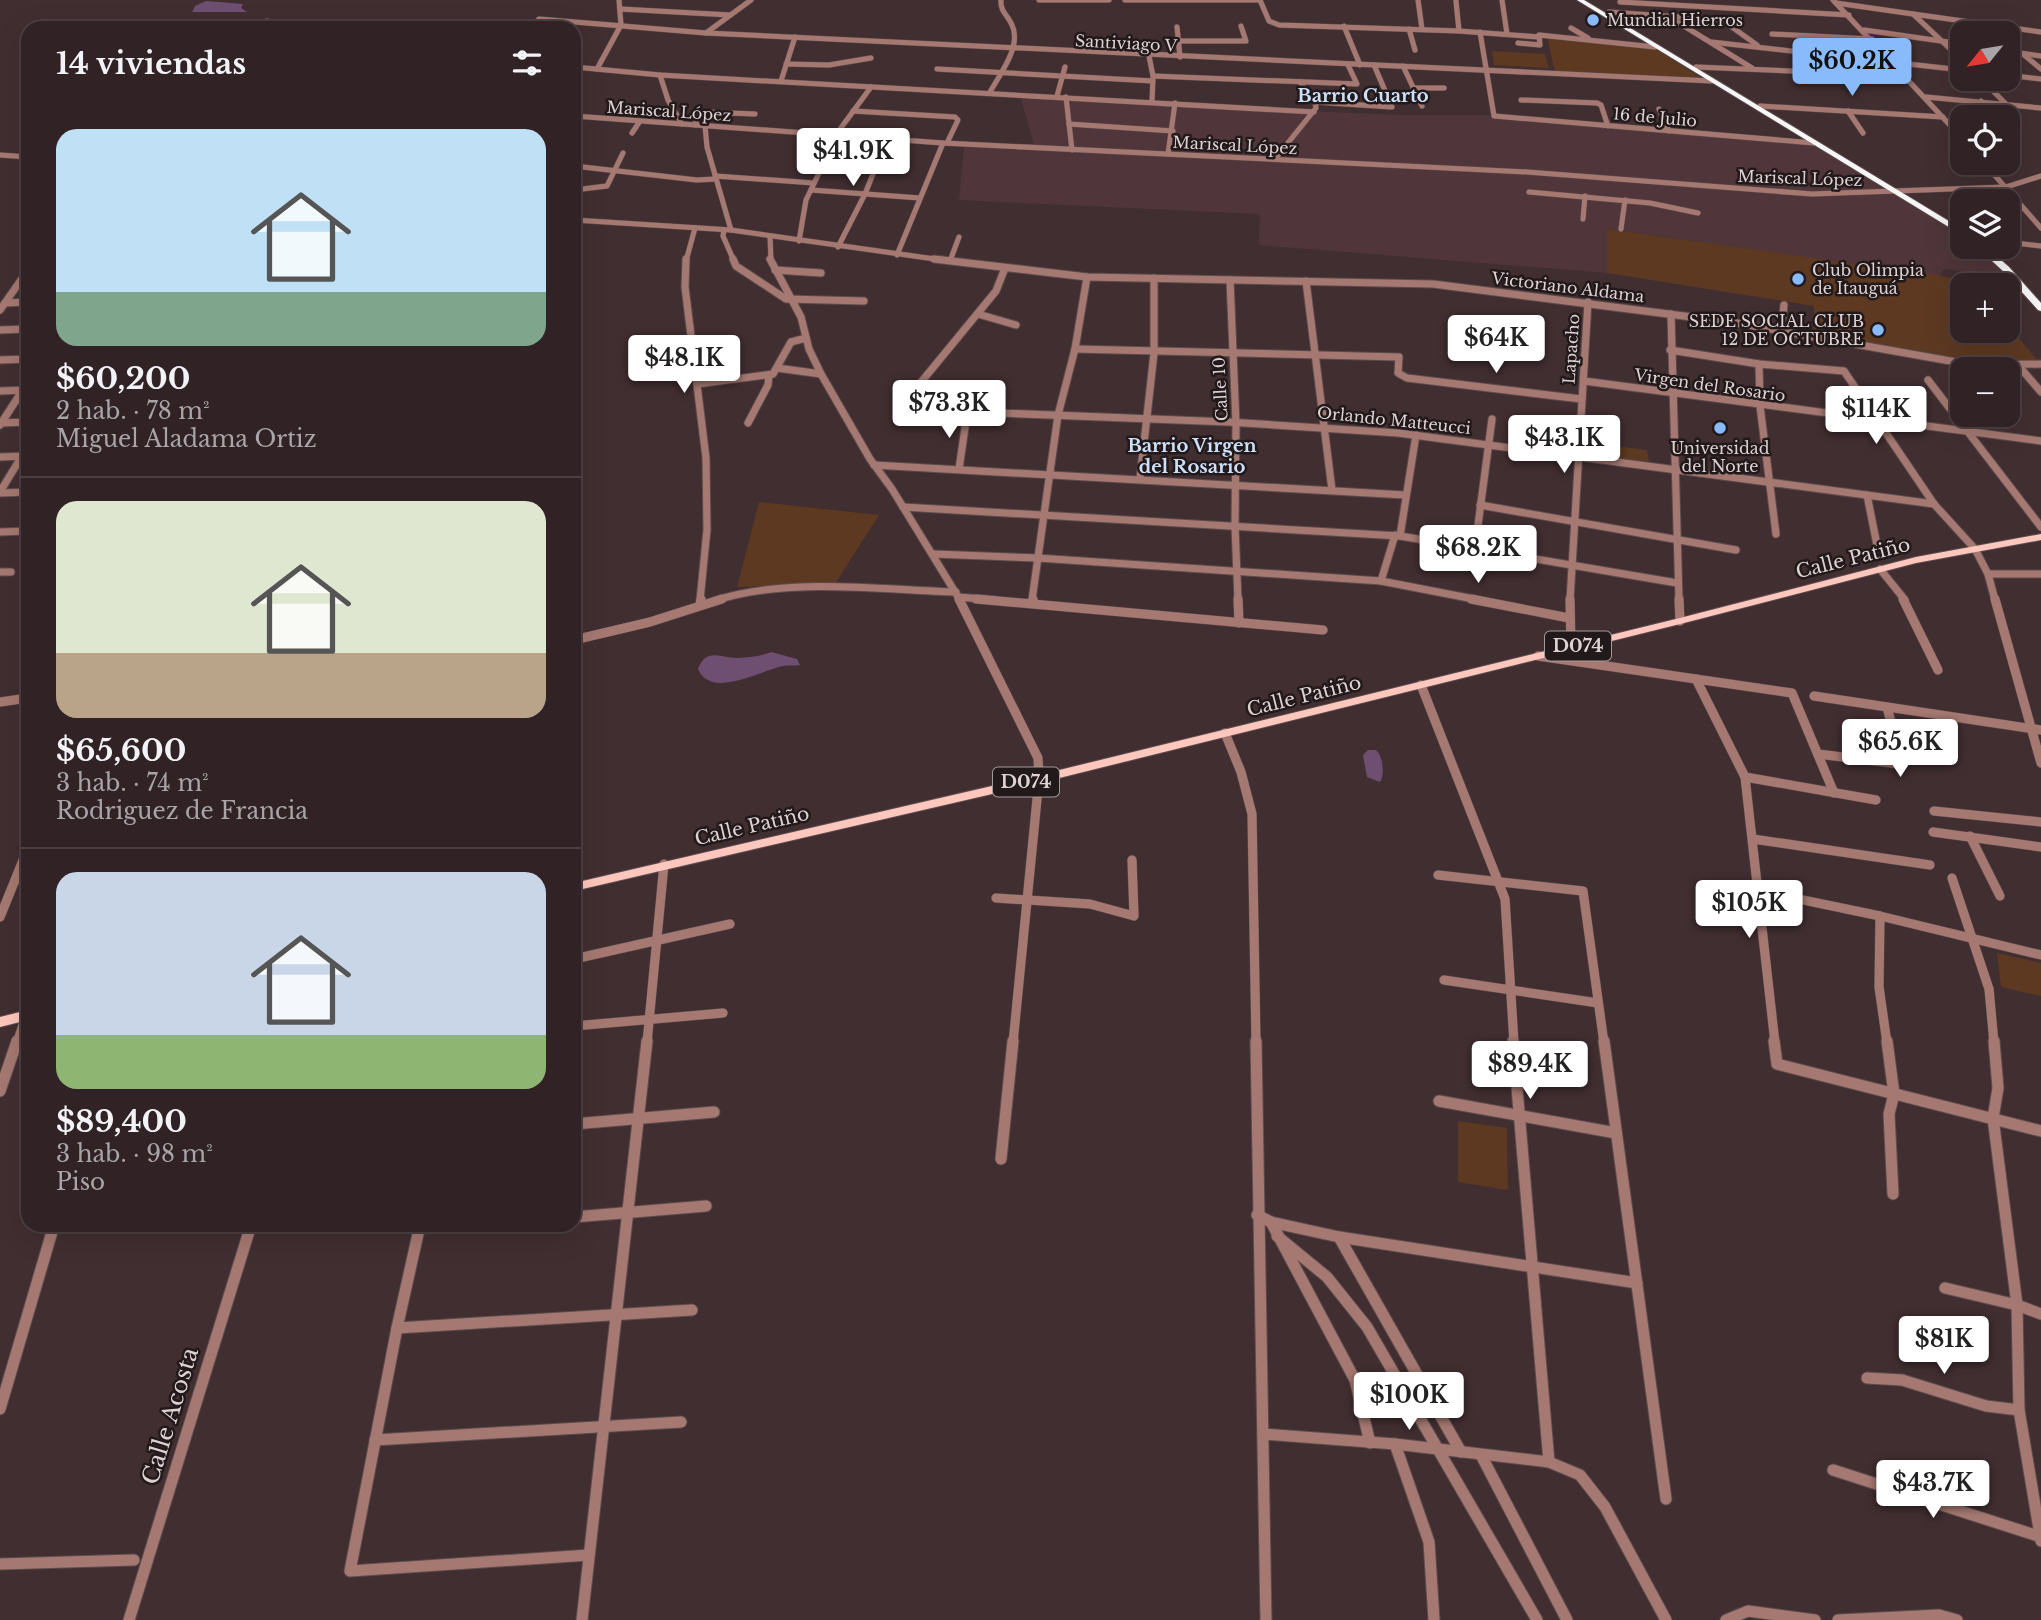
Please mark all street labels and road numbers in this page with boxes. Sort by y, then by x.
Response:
street label: Santiviago V [1074,30,1178,56]
street label: Mariscal López [606,97,732,125]
street label: 16 de Julio [1612,103,1698,131]
street label: Mariscal López [1172,132,1298,158]
street label: Mariscal López [1737,166,1863,190]
street label: Victoriano Aldama [1490,268,1646,306]
street label: Lapacho [1559,313,1583,385]
street label: Calle 10 [1208,356,1232,422]
street label: Virgen del Rosario [1632,364,1787,405]
street label: Orlando Matteucci [1316,402,1472,438]
street label: Calle Patiño [1793,533,1913,583]
road number: D074 [1545,632,1611,660]
street label: Calle Patiño [1244,671,1364,721]
road number: D074 [993,768,1059,796]
street label: Calle Patiño [692,802,812,850]
street label: Calle Acosta [136,1344,204,1488]

